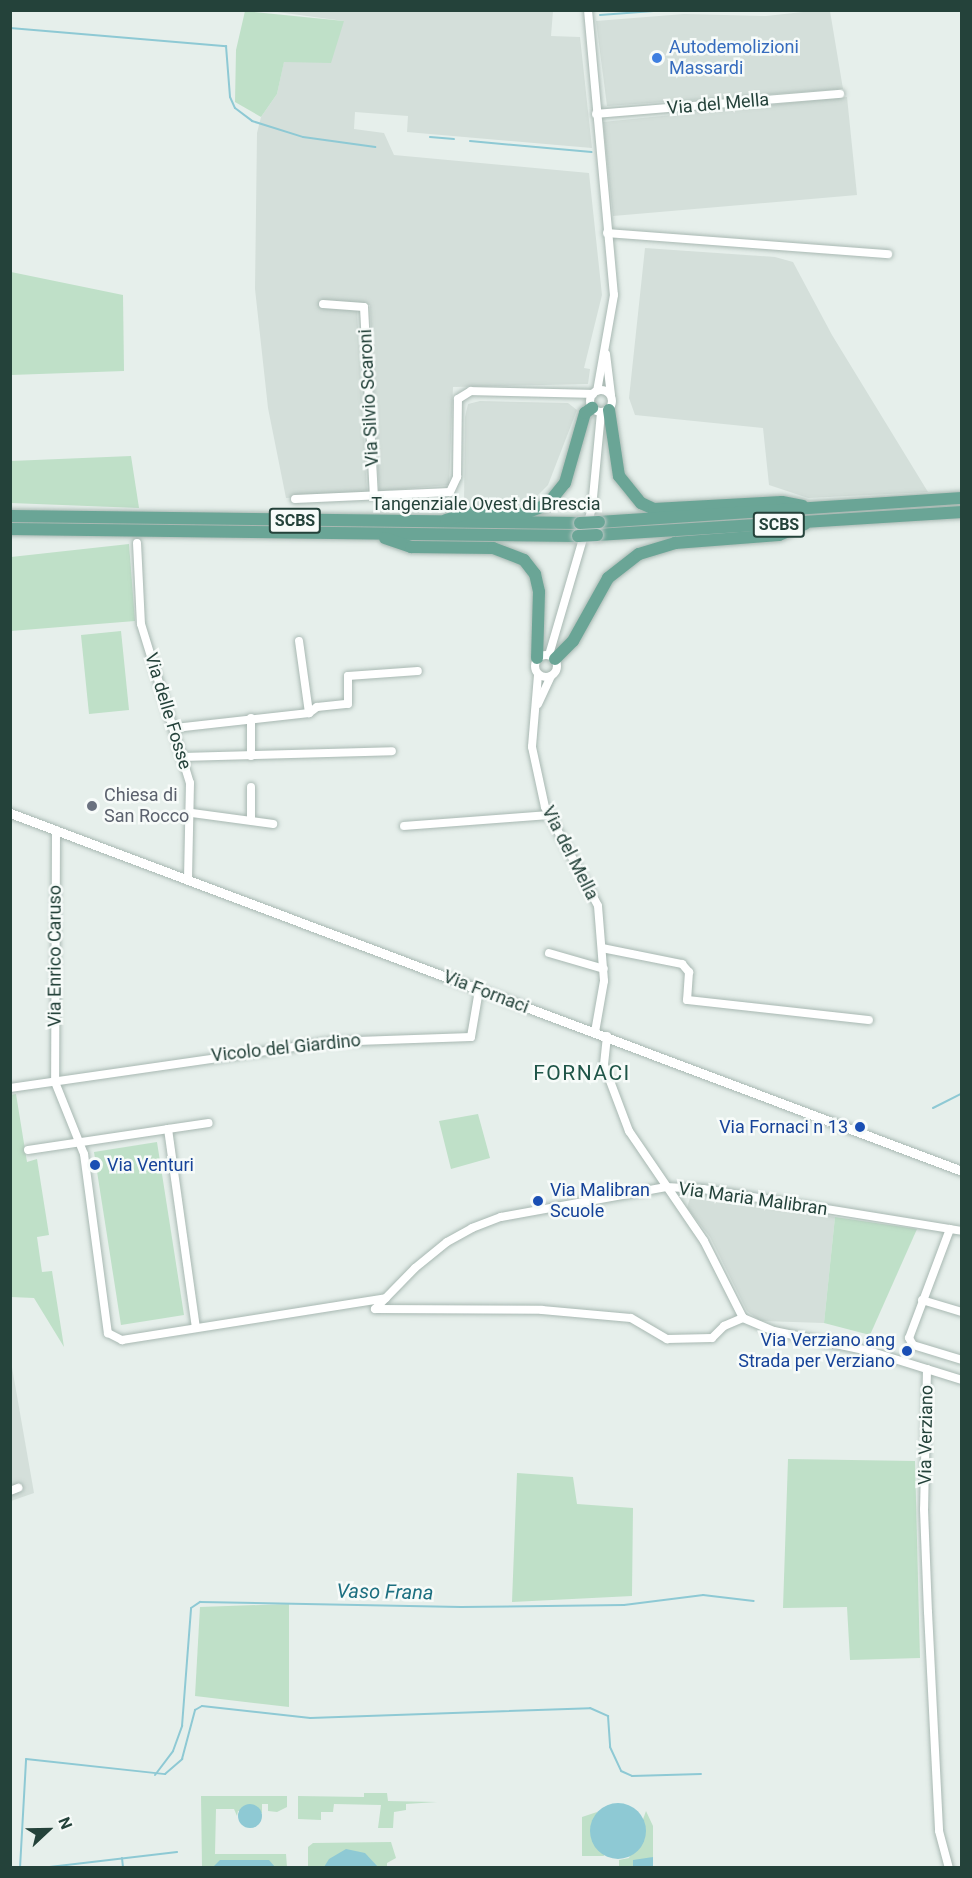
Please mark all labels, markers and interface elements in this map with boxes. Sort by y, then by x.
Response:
place label: Autodemolizioni Massardi [669,37,799,80]
marker: Autodemolizioni Massardi [650,51,664,65]
street label: Via del Mella [666,89,770,119]
street label: Via Silvio Scaroni [355,329,383,467]
street label: Tangenziale Ovest di Brescia [371,493,601,515]
road number: SCBS [268,508,322,534]
road number: SCBS [752,512,806,538]
street label: Via delle Fosse [140,650,196,772]
place label: Chiesa di San Rocco [104,785,189,828]
marker: Chiesa di San Rocco [85,799,99,813]
street label: Via del Mella [537,802,603,904]
street label: Via Enrico Caruso [44,885,66,1027]
street label: Via Fornaci [440,966,532,1018]
street label: Vicolo del Giardino [210,1029,362,1067]
district label: FORNACI [533,1060,631,1086]
place label: Via Fornaci n 13 [719,1116,848,1138]
marker: Via Fornaci n 13 [853,1120,867,1134]
place label: Via Venturi [107,1154,194,1176]
marker: Via Venturi [88,1158,102,1172]
street label: Via Maria Malibran [677,1178,829,1220]
place label: Via Malibran Scuole [550,1180,650,1222]
marker: Via Malibran Scuole [531,1194,545,1208]
place label: Via Verziano ang Strada per Verziano [738,1330,895,1372]
marker: Via Verziano ang Strada per Verziano [900,1344,914,1358]
street label: Via Verziano [914,1385,938,1485]
water label: Vaso Frana [336,1579,434,1605]
north arrow [18,1800,78,1860]
text: N [54,1814,76,1832]

